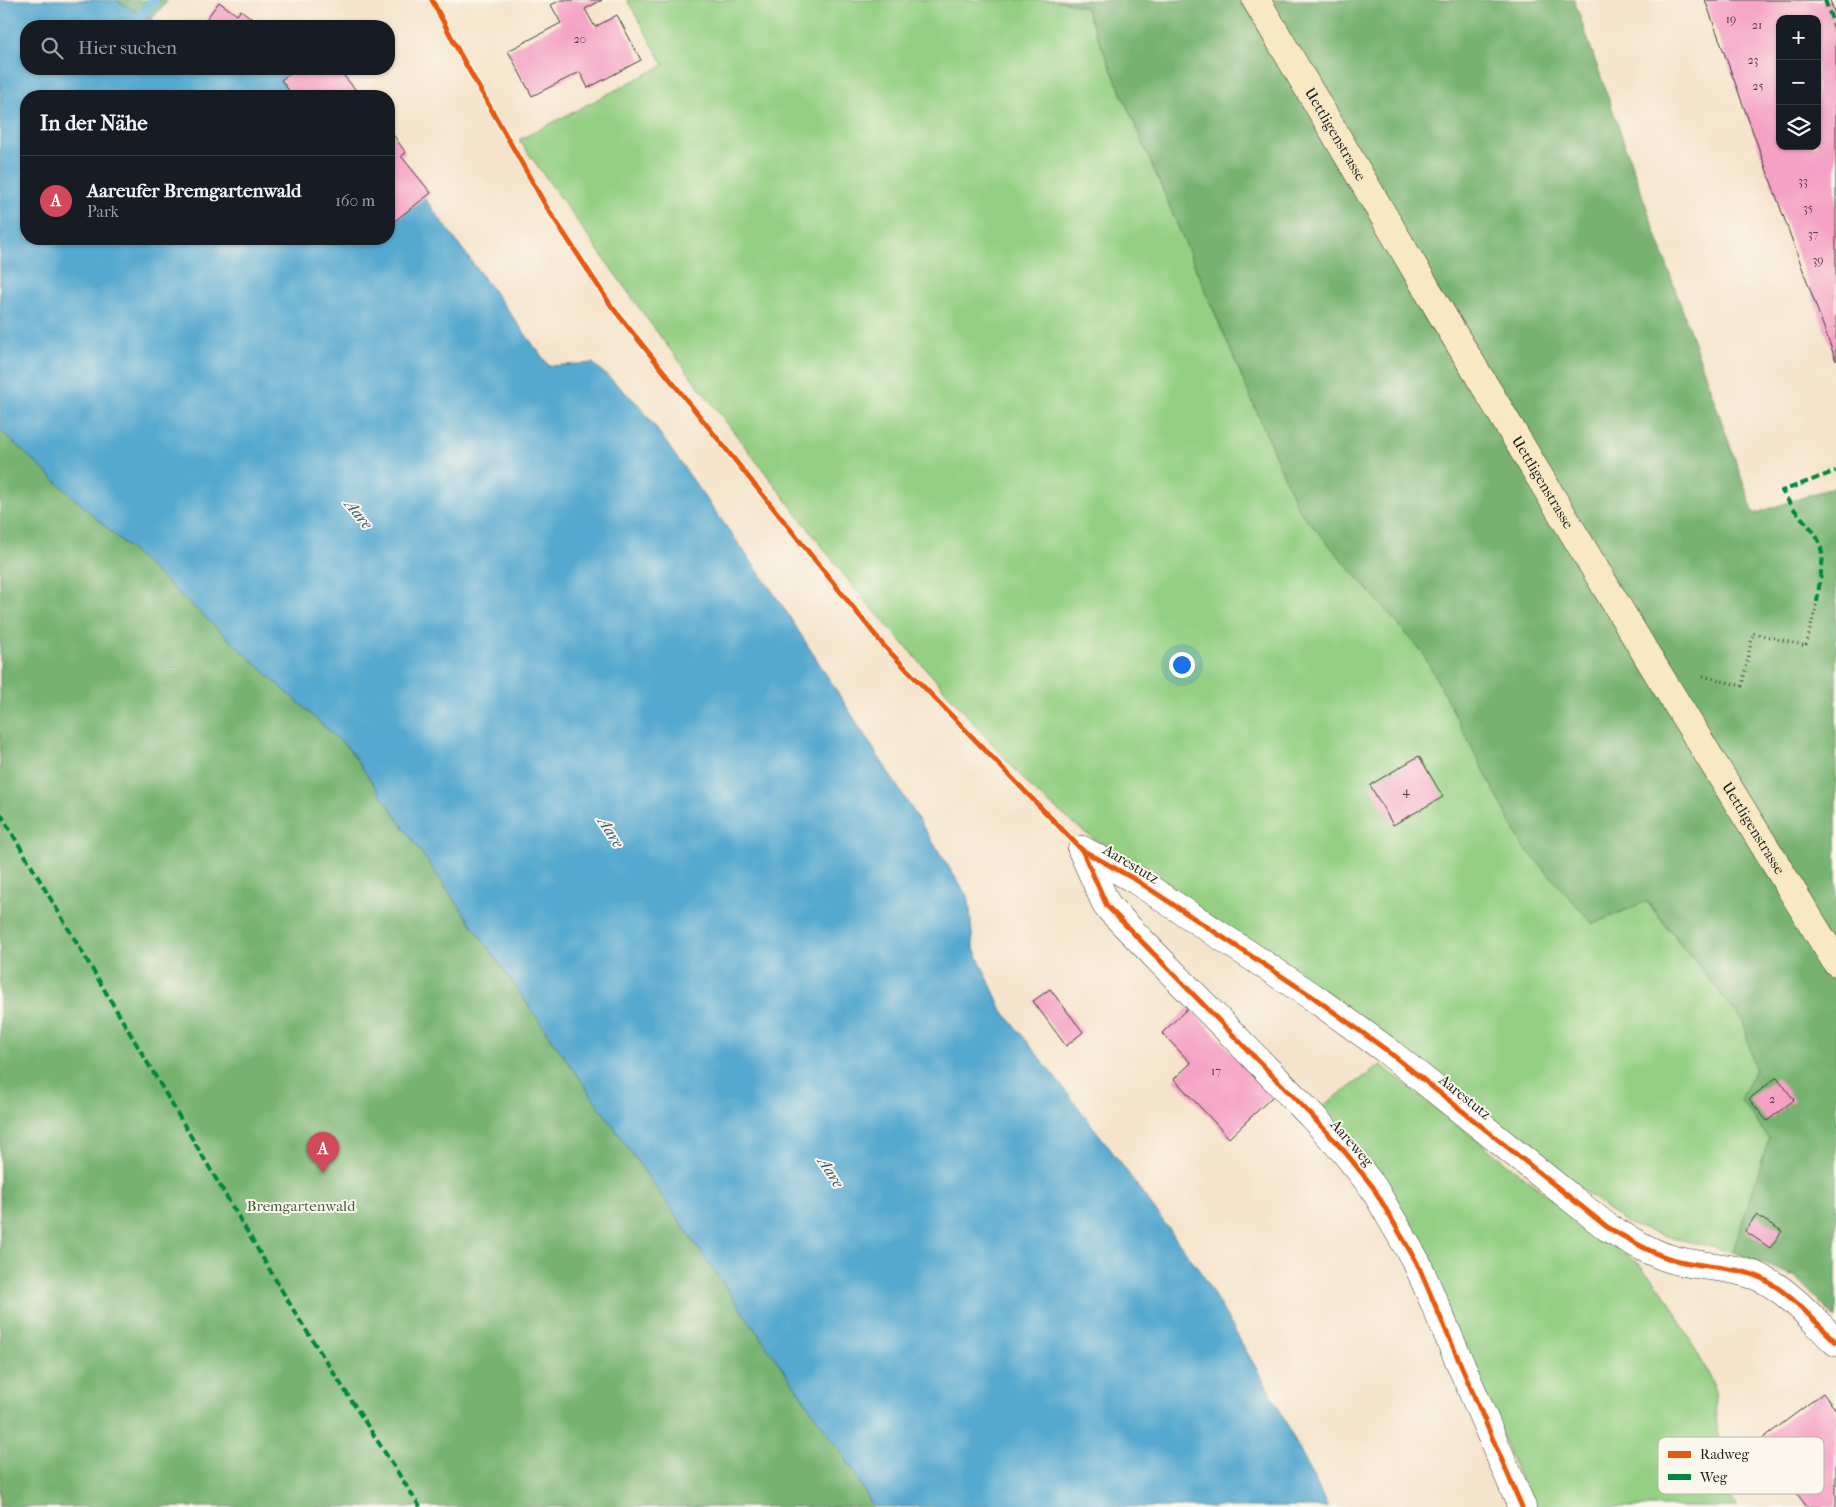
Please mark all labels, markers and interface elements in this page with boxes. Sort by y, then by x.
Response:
house number: 19 [1726,12,1736,26]
map controls [1776,15,1821,150]
button: + [1776,15,1821,60]
house number: 21 [1752,18,1762,32]
search box [20,20,395,75]
house number: 20 [574,32,586,46]
icon: search [38,34,66,62]
text: Hier suchen [78,37,177,59]
house number: 23 [1747,53,1759,67]
button: − [1776,60,1821,105]
house number: 25 [1752,79,1764,93]
street label: Uettligenstrasse [1301,84,1370,185]
button: layers [1776,105,1821,150]
text: In der Nähe [40,111,148,135]
house number: 33 [1798,174,1808,188]
text: Aareufer Bremgartenwald [87,180,301,202]
text: A [51,191,61,210]
text: 160 m [335,191,375,210]
house number: 35 [1803,201,1813,215]
text: Park [87,202,119,221]
house number: 37 [1808,227,1819,241]
house number: 39 [1812,253,1824,267]
street label: Uettligenstrasse [1508,432,1578,532]
water label: Aare [340,494,377,533]
your location [1169,652,1195,678]
street label: Uettligenstrasse [1718,779,1789,878]
house number: 4 [1402,784,1410,798]
water label: Aare [593,811,628,851]
street label: Aarestutz [1099,840,1162,888]
house number: 17 [1211,1064,1221,1078]
street label: Aarestutz [1435,1070,1495,1124]
house number: 2 [1769,1092,1775,1106]
street label: Aareweg [1326,1115,1378,1171]
pin: A [307,1132,339,1173]
water label: Aare [813,1151,848,1191]
park label: Bremgartenwald [247,1197,356,1215]
legend [1658,1437,1824,1494]
text: Radweg [1700,1446,1749,1463]
text: Weg [1699,1469,1728,1486]

